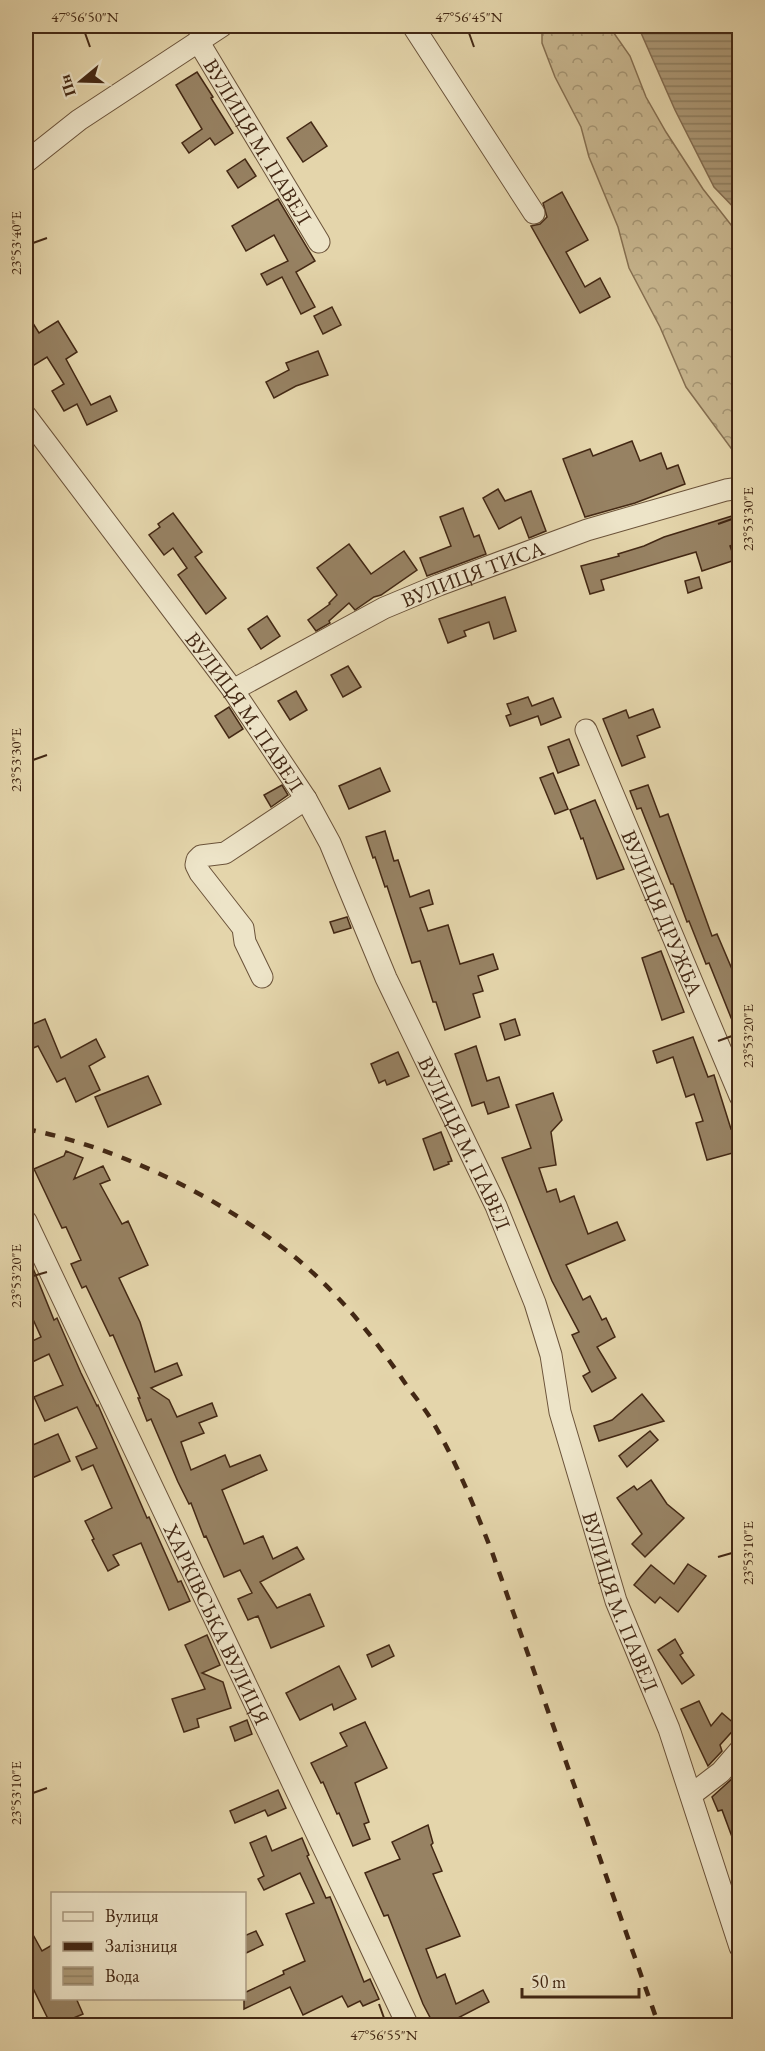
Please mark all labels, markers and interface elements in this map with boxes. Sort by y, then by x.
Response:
text: 47°56'50"N [51,7,119,26]
text: 47°56'45"N [435,7,503,26]
north arrow [51,51,111,111]
street label: ВУЛИЦЯ М. ПАВЕЛ [198,53,319,229]
text: Пн [54,72,81,99]
text: 23°53'40"E [6,210,25,275]
text: 23°53'30"E [738,486,757,551]
street label: ВУЛИЦЯ ТИСА [397,534,548,613]
street label: ВУЛИЦЯ М. ПАВЕЛ [180,626,311,797]
text: 23°53'30"E [6,727,25,792]
street label: ВУЛИЦЯ ДРУЖБА [616,826,710,1000]
text: 23°53'20"E [738,1003,757,1068]
street label: ВУЛИЦЯ М. ПАВЕЛ [412,1052,518,1234]
text: 23°53'20"E [6,1243,25,1308]
street label: ВУЛИЦЯ М. ПАВЕЛ [577,1508,666,1696]
street label: ХАРКІВСЬКА ВУЛИЦЯ [158,1518,276,1729]
text: 23°53'10"E [738,1520,757,1585]
text: 23°53'10"E [6,1760,25,1825]
legend [51,1892,246,2000]
text: Вулиця [105,1904,158,1927]
text: Залізниця [105,1934,178,1957]
scale bar [522,1961,639,1999]
text: Вода [105,1964,140,1987]
text: 50 m [531,1970,566,1993]
text: 47°56'55"N [350,2025,418,2044]

